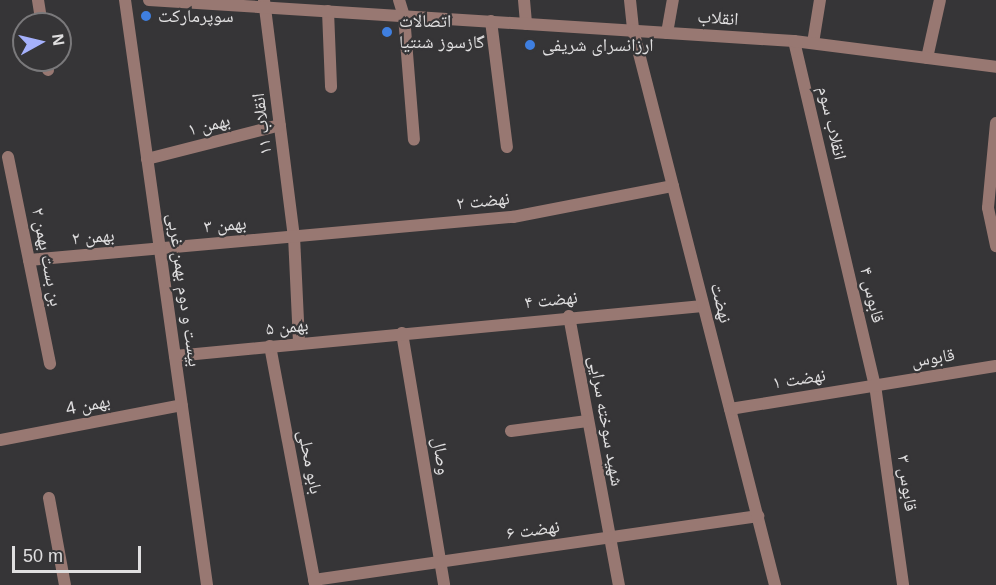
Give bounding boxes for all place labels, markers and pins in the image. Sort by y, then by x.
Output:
place label: سوپرمارکت [158,5,234,27]
marker: سوپرمارکت [139,9,153,23]
place label: اتصالات گازسوز شنتیا [399,11,485,54]
marker: اتصالات گازسوز شنتیا [380,25,394,39]
place label: ارزانسرای شریفی [542,34,654,56]
marker: ارزانسرای شریفی [523,38,537,52]

